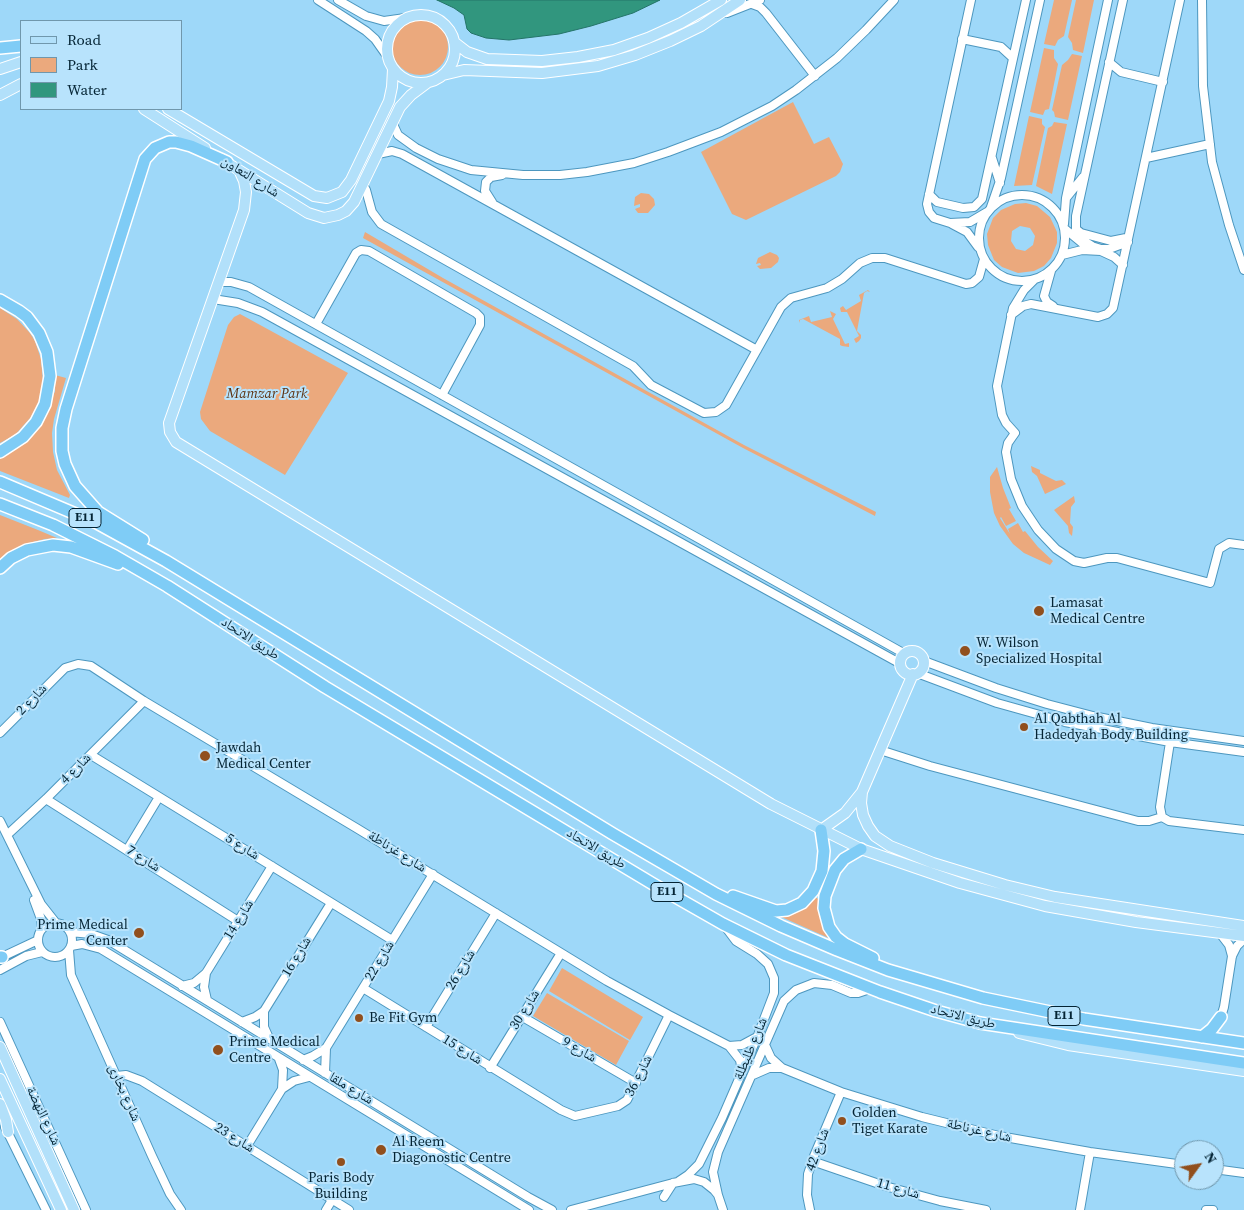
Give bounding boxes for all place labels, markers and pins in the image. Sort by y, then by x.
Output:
place label: Lamasat Medical Centre [1050,595,1145,628]
marker: Lamasat Medical Centre [1032,604,1046,618]
place label: W. Wilson Specialized Hospital [976,635,1102,668]
marker: W. Wilson Specialized Hospital [958,644,972,658]
place label: Al Qabthah Al Hadedyah Body Building [1034,711,1188,744]
marker: Al Qabthah Al Hadedyah Body Building [1018,721,1030,733]
place label: Jawdah Medical Center [216,740,311,772]
marker: Jawdah Medical Center [198,749,212,763]
place label: Prime Medical Center [37,917,128,950]
marker: Prime Medical Center [132,926,146,940]
place label: Be Fit Gym [369,1010,437,1026]
marker: Be Fit Gym [353,1012,365,1024]
place label: Prime Medical Centre [229,1034,320,1066]
marker: Prime Medical Centre [211,1043,225,1057]
place label: Golden Tiget Karate [852,1105,928,1138]
marker: Golden Tiget Karate [836,1115,848,1127]
place label: Al Reem Diagonostic Centre [392,1134,511,1166]
marker: Al Reem Diagonostic Centre [374,1143,388,1157]
marker: Paris Body Building [335,1156,347,1168]
place label: Paris Body Building [308,1170,374,1202]

